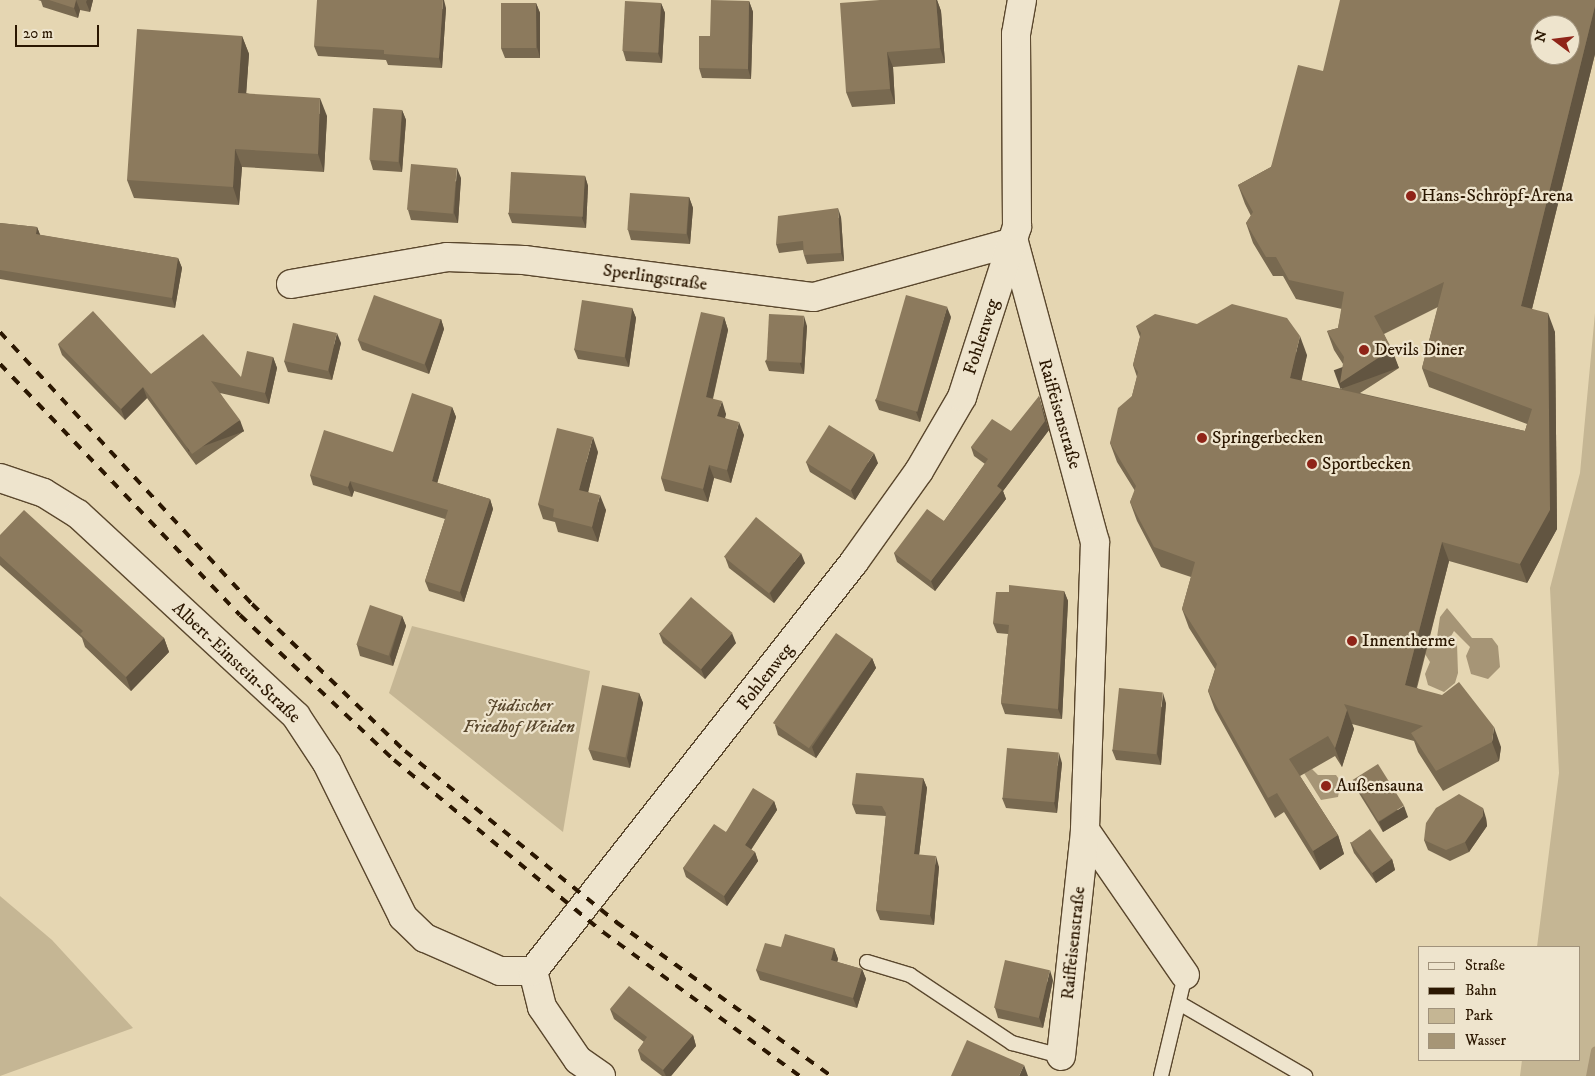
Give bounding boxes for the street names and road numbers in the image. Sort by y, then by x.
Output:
street label: Sperlingstraße [601,260,709,296]
street label: Fohlenweg [960,296,1004,378]
street label: Raiffeisenstraße [1033,356,1085,472]
street label: Albert-Einstein-Straße [167,598,305,728]
street label: Fohlenweg [733,639,799,715]
street label: Raiffeisenstraße [1057,885,1091,1001]

